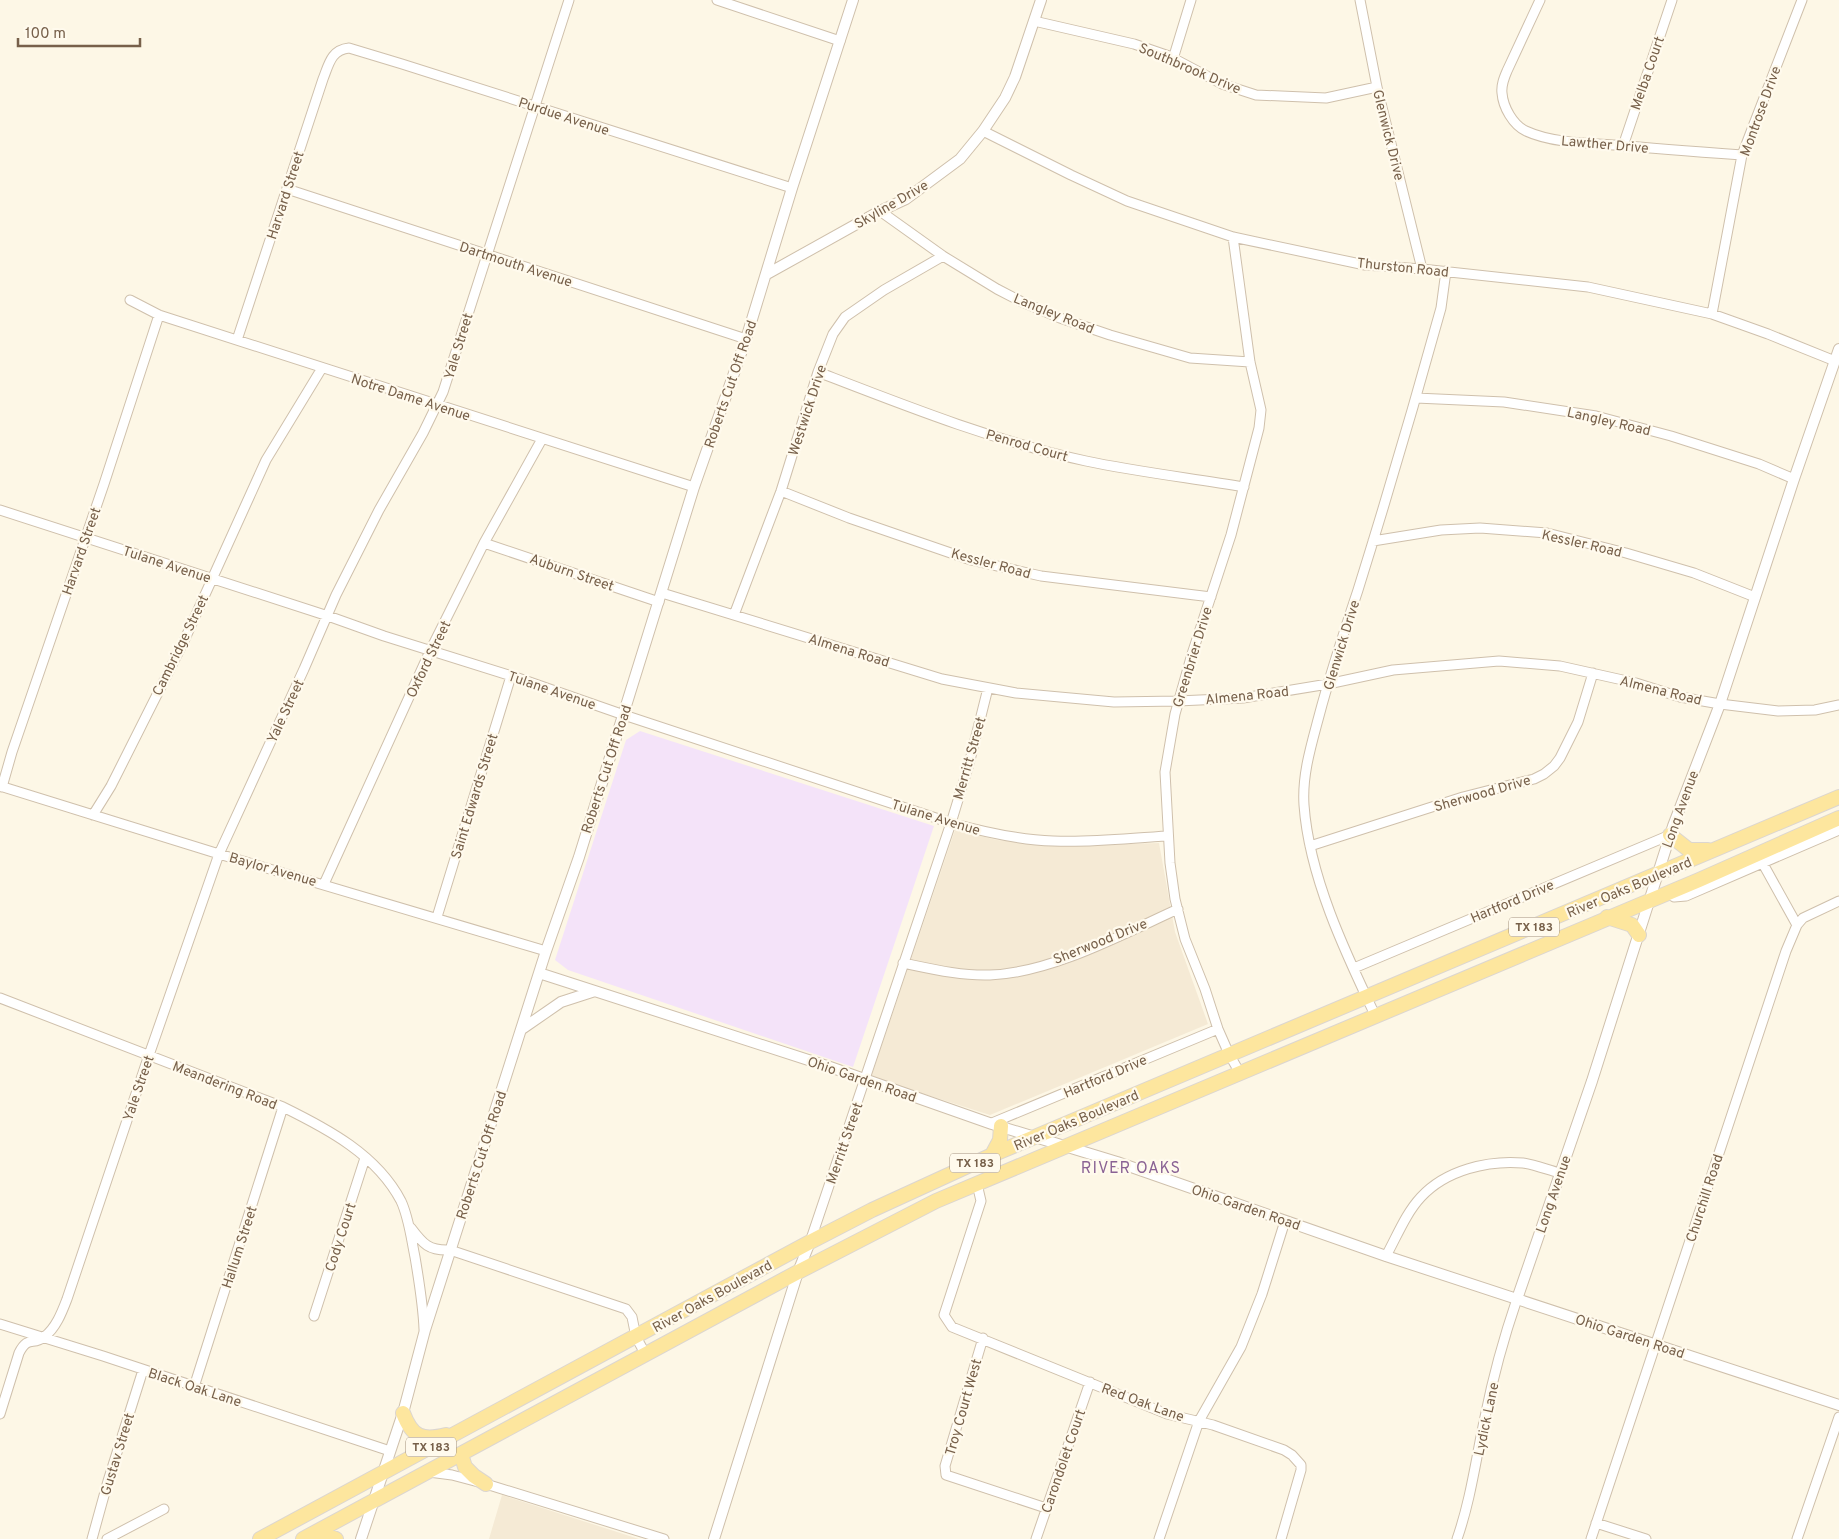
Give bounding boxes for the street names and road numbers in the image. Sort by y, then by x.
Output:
street label: Melba Court [1628,34,1669,113]
street label: Southbrook Drive [1136,40,1243,99]
street label: Montrose Drive [1737,64,1786,159]
street label: Glenwick Drive [1368,88,1407,183]
street label: Purdue Avenue [516,95,611,140]
street label: Lawther Drive [1560,133,1649,158]
street label: Harvard Street [264,149,309,242]
street label: Skyline Drive [852,177,932,233]
street label: Dartmouth Avenue [457,239,574,292]
street label: Thurston Road [1356,255,1450,282]
street label: Langley Road [1011,291,1096,338]
street label: Yale Street [441,311,478,382]
street label: Roberts Cut Off Road [702,318,761,451]
street label: Westwick Drive [786,363,831,458]
street label: Notre Dame Avenue [349,371,472,426]
street label: Langley Road [1565,405,1652,440]
street label: Penrod Court [984,427,1070,466]
street label: Harvard Street [59,505,105,598]
street label: Kessler Road [1540,527,1623,562]
street label: Tulane Avenue [120,543,213,588]
street label: Kessler Road [949,546,1032,583]
street label: Auburn Street [527,551,616,596]
street label: Cambridge Street [150,592,213,699]
street label: Glenwick Drive [1321,598,1364,692]
street label: Greenbrier Drive [1170,605,1217,710]
street label: Oxford Street [403,618,455,701]
street label: Almena Road [806,631,891,672]
street label: Tulane Avenue [505,668,598,714]
street label: Almena Road [1618,673,1703,710]
street label: Yale Street [264,677,309,746]
street label: Almena Road [1205,684,1290,709]
street label: Roberts Cut Off Road [579,703,636,836]
street label: Merritt Street [950,715,990,802]
street label: Saint Edwards Street [448,732,503,861]
street label: Long Avenue [1660,769,1703,851]
street label: Sherwood Drive [1432,773,1533,816]
street label: Tulane Avenue [889,797,982,840]
street label: Baylor Avenue [227,850,318,891]
street label: River Oaks Boulevard [1565,854,1695,922]
street label: Hartford Drive [1468,877,1557,928]
street label: Sherwood Drive [1051,916,1150,969]
road number: TX 183 [1509,918,1559,936]
street label: Hartford Drive [1061,1052,1150,1103]
street label: Yale Street [120,1053,159,1124]
street label: Ohio Garden Road [805,1054,918,1107]
street label: Meandering Road [170,1059,279,1114]
street label: River Oaks Boulevard [1012,1087,1142,1155]
street label: Roberts Cut Off Road [454,1089,511,1222]
street label: Merritt Street [823,1100,867,1187]
street label: Churchill Road [1683,1152,1728,1245]
street label: Long Avenue [1533,1153,1576,1236]
road number: TX 183 [950,1154,1000,1172]
street label: Ohio Garden Road [1189,1182,1302,1235]
street label: Cody Court [322,1201,361,1274]
street label: Hallum Street [219,1204,262,1291]
street label: River Oaks Boulevard [650,1257,775,1337]
street label: Ohio Garden Road [1573,1312,1686,1363]
street label: Troy Court West [942,1357,986,1458]
street label: Black Oak Lane [146,1365,243,1412]
street label: Red Oak Lane [1099,1381,1186,1426]
street label: Lydick Lane [1471,1381,1504,1458]
street label: Carondolet Court [1039,1407,1090,1516]
street label: Gustav Street [98,1411,139,1498]
road number: TX 183 [406,1438,456,1456]

